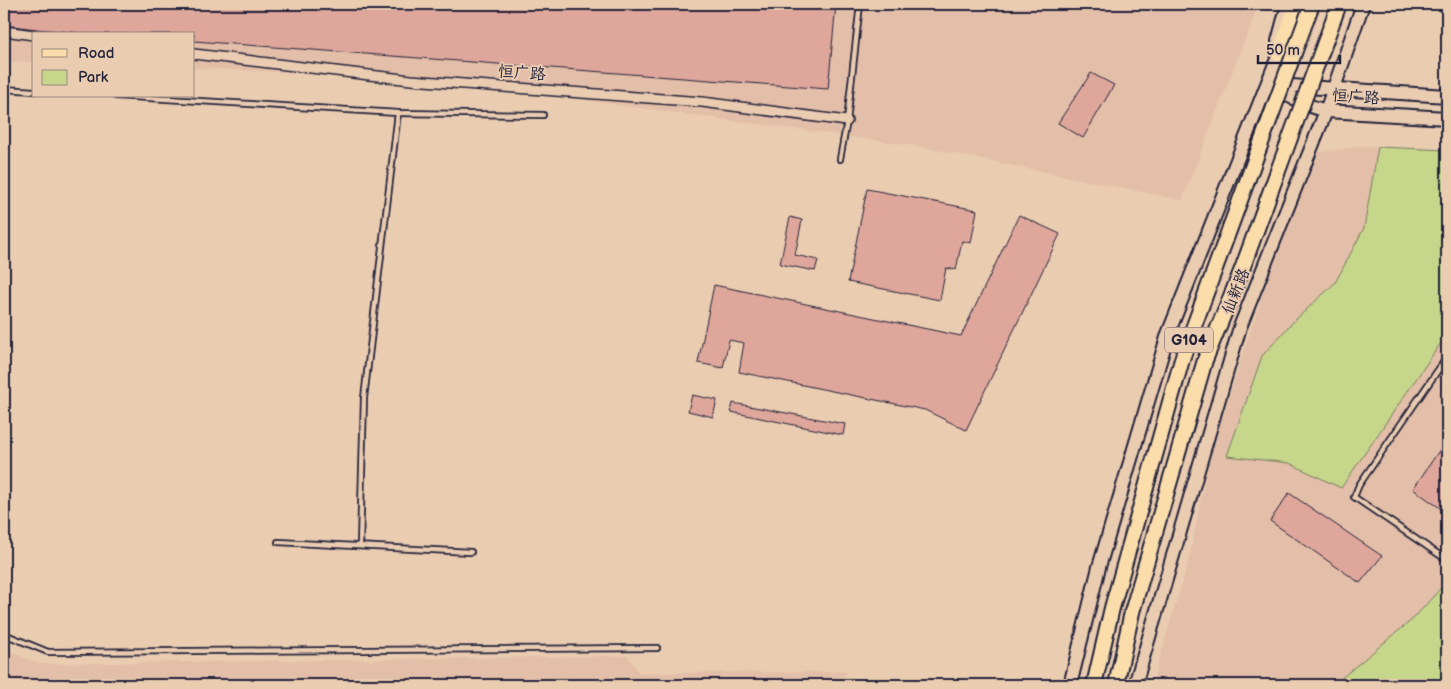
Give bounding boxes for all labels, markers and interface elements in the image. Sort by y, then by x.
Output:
legend [32,32,195,98]
scale bar [1258,32,1341,64]
text: 50 m [1266,41,1300,60]
text: Road [78,44,114,63]
street label: 恒广路 [497,62,547,85]
text: Park [78,68,109,87]
street label: 恒广路 [1331,86,1381,109]
street label: 仙新路 [1219,266,1254,317]
road number: G104 [1165,328,1213,352]

